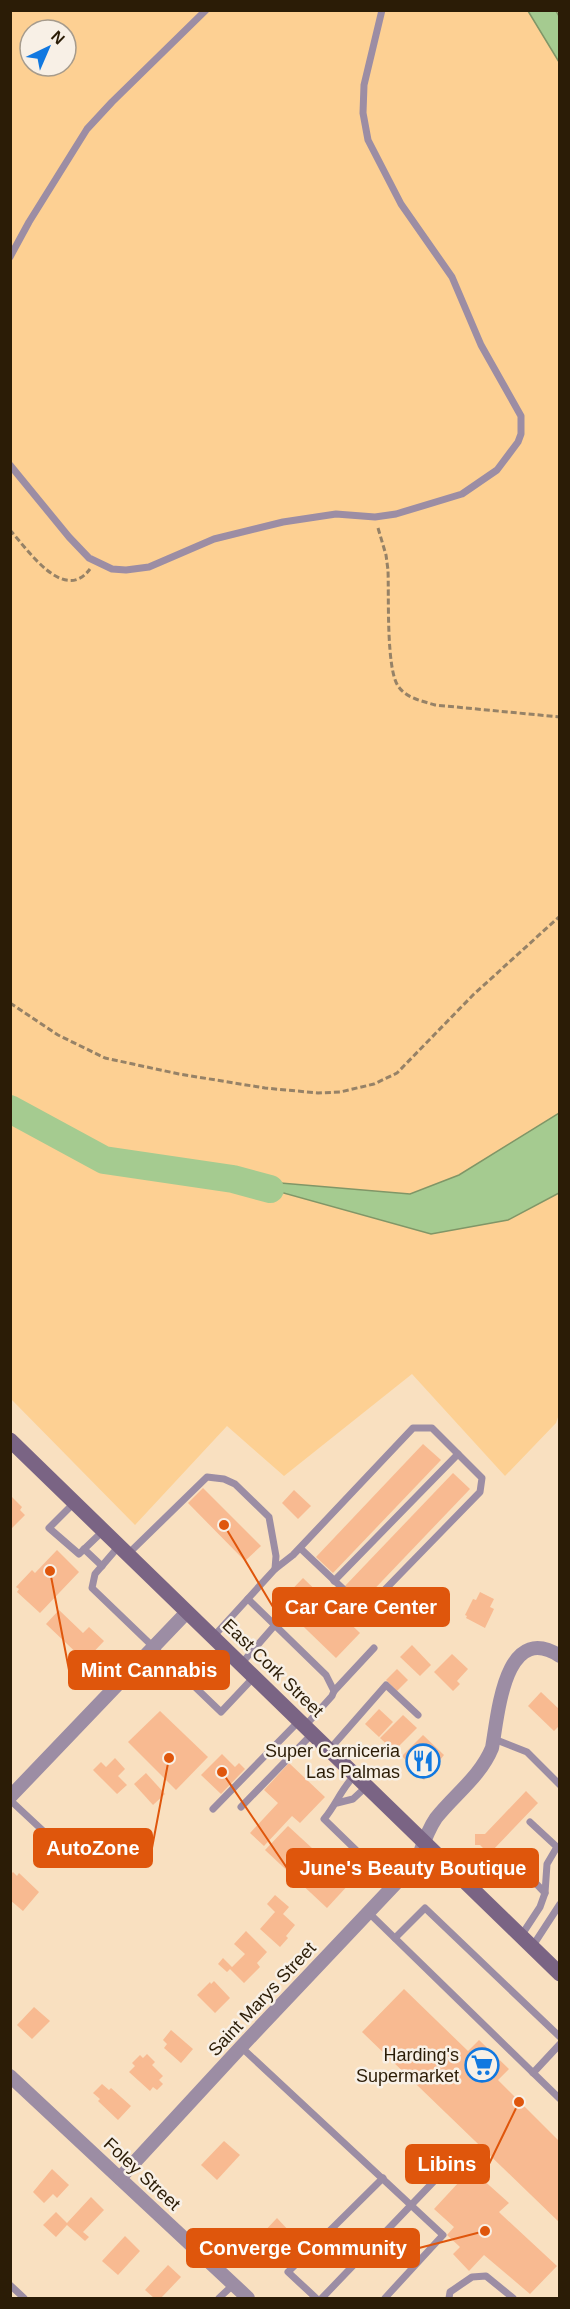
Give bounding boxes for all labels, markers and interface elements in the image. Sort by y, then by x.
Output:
north arrow [18,18,78,78]
text: N [48,27,68,48]
callout: Car Care Center [273,1588,449,1626]
text: Car Care Center [285,1596,437,1618]
street label: East Cork Street [219,1615,327,1721]
callout: Mint Cannabis [69,1651,229,1689]
text: Mint Cannabis [81,1659,217,1681]
place label: Super Carniceria Las Palmas [265,1741,401,1782]
restaurant icon: Super Carniceria Las Palmas [405,1743,441,1779]
callout: AutoZone [34,1829,152,1867]
text: AutoZone [46,1837,140,1859]
callout: June's Beauty Boutique [287,1849,538,1887]
text: June's Beauty Boutique [299,1857,527,1879]
street label: Saint Marys Street [204,1938,320,2060]
place label: Harding's Supermarket [356,2045,459,2086]
supermarket icon: Harding's Supermarket [464,2047,500,2083]
street label: Foley Street [100,2134,184,2214]
callout: Libins [406,2145,489,2183]
text: Libins [418,2153,476,2175]
callout: Converge Community [187,2229,419,2267]
text: Converge Community [199,2237,408,2259]

